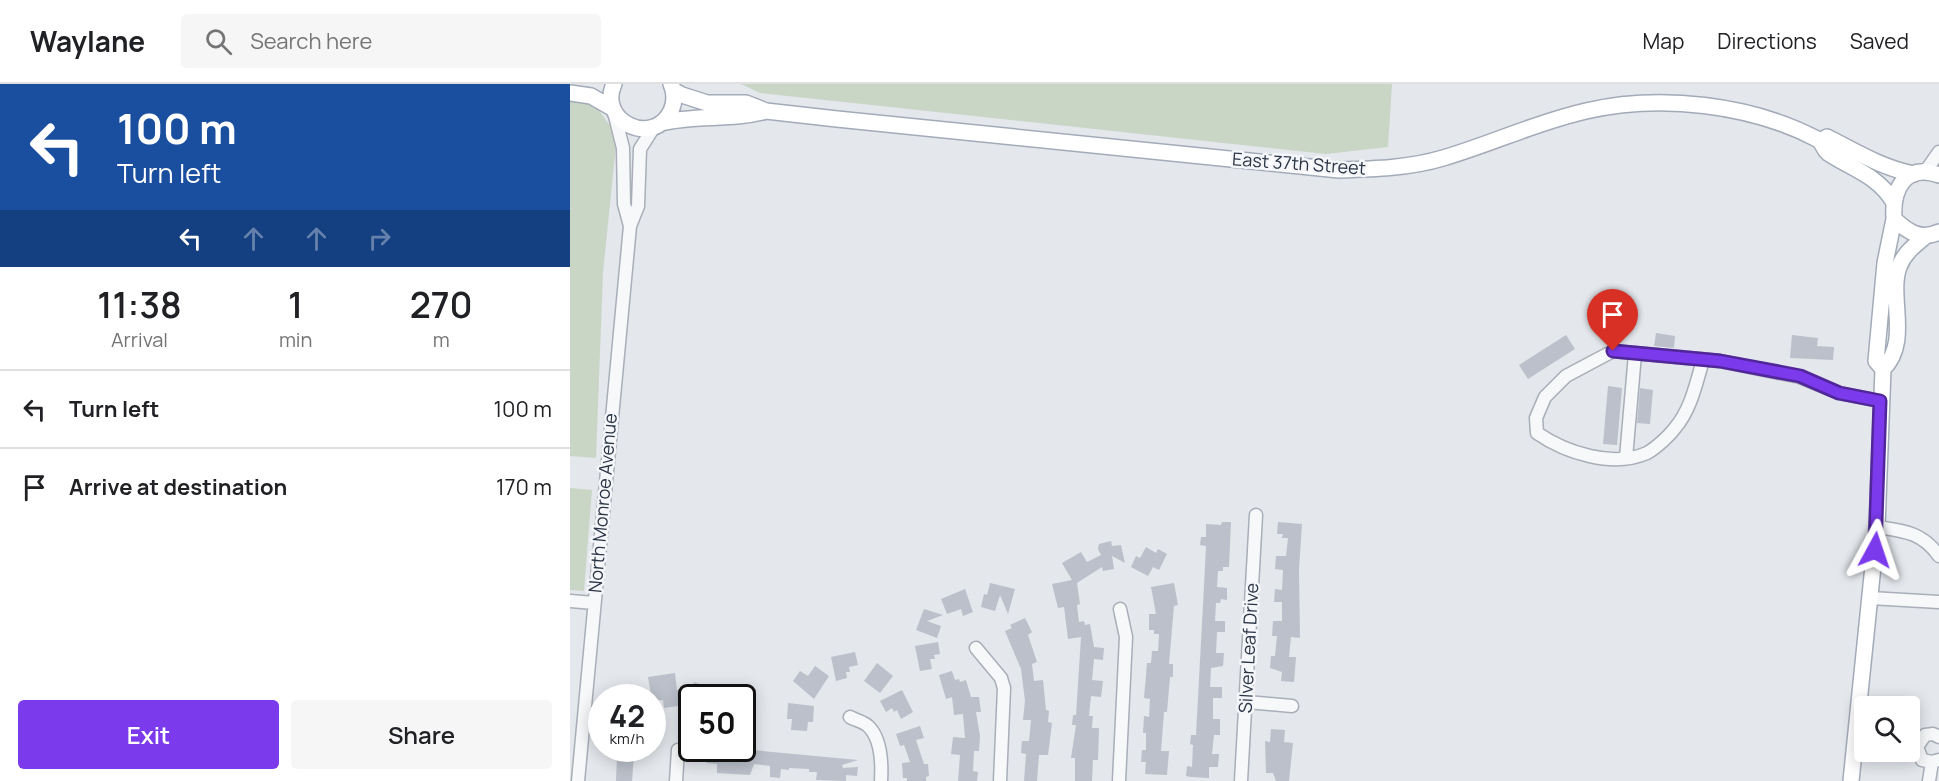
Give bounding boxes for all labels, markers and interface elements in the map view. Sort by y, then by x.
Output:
search box [181,14,601,68]
text: Waylane [30,22,145,60]
icon: search [202,25,235,58]
text: Search here [250,26,372,56]
text: Map [1643,27,1684,55]
text: Directions [1717,27,1817,55]
text: Saved [1850,27,1909,55]
text: 100 m [117,99,237,157]
icon: left [18,108,96,186]
street label: East 37th Street [1231,146,1367,180]
text: Turn left [117,154,221,191]
icon: left [174,222,207,255]
icon: ahead [237,222,270,255]
icon: ahead [300,222,333,255]
icon: right [363,222,396,255]
text: 11:38 [97,280,182,329]
text: 1 [288,280,303,329]
text: 270 [410,280,473,329]
pin [1587,289,1638,351]
icon: arrive [1596,298,1629,331]
text: Arrival [111,326,168,353]
text: min [279,326,312,353]
text: m [433,326,450,353]
icon: left [18,393,51,426]
text: Turn left [69,394,159,424]
text: 100 m [494,394,552,424]
street label: North Monroe Avenue [582,412,622,594]
icon: arrive [18,471,51,504]
text: Arrive at destination [69,472,287,502]
text: 170 m [496,472,552,502]
position arrow [1843,518,1907,582]
street label: Silver Leaf Drive [1233,582,1263,714]
speed limit sign: 50 [678,684,756,762]
text: 42 [609,695,645,736]
map controls [1854,696,1920,762]
button: search [1854,696,1920,762]
button: Exit [18,700,279,769]
button: Share [291,700,552,769]
text: km/h [610,728,644,749]

